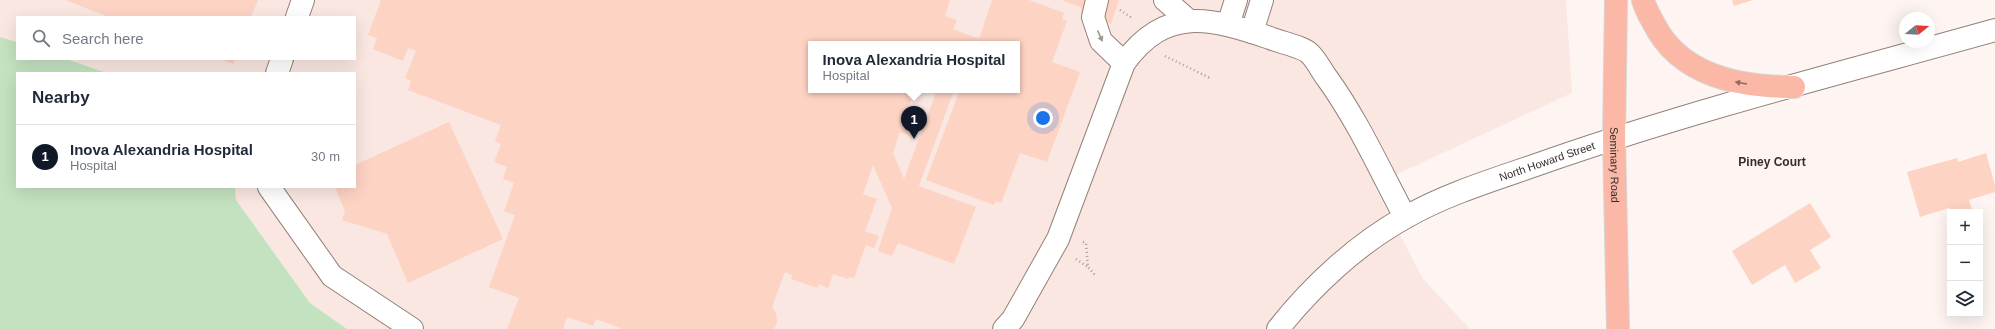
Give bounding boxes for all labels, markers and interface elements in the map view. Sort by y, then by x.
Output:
north arrow [1899,12,1935,48]
search box [16,16,356,60]
icon: search [30,27,52,49]
text: Search here [62,30,144,47]
one-way arrow [1097,30,1103,41]
popup [808,41,1020,93]
text: Inova Alexandria Hospital [823,51,1005,68]
text: Hospital [823,68,870,83]
one-way arrow [1735,80,1747,86]
text: Nearby [32,88,90,107]
pin: 1 [901,106,927,139]
your location [1033,108,1053,128]
street label: Seminary Road [1608,127,1621,203]
street label: North Howard Street [1497,139,1596,183]
text: Inova Alexandria Hospital [70,141,253,158]
text: 1 [41,149,49,164]
text: 30 m [311,149,340,164]
district label: Piney Court [1738,155,1806,169]
text: Hospital [70,158,117,173]
map controls [1947,209,1983,317]
button: + [1947,209,1983,245]
button: − [1947,245,1983,281]
button: layers [1947,281,1983,317]

